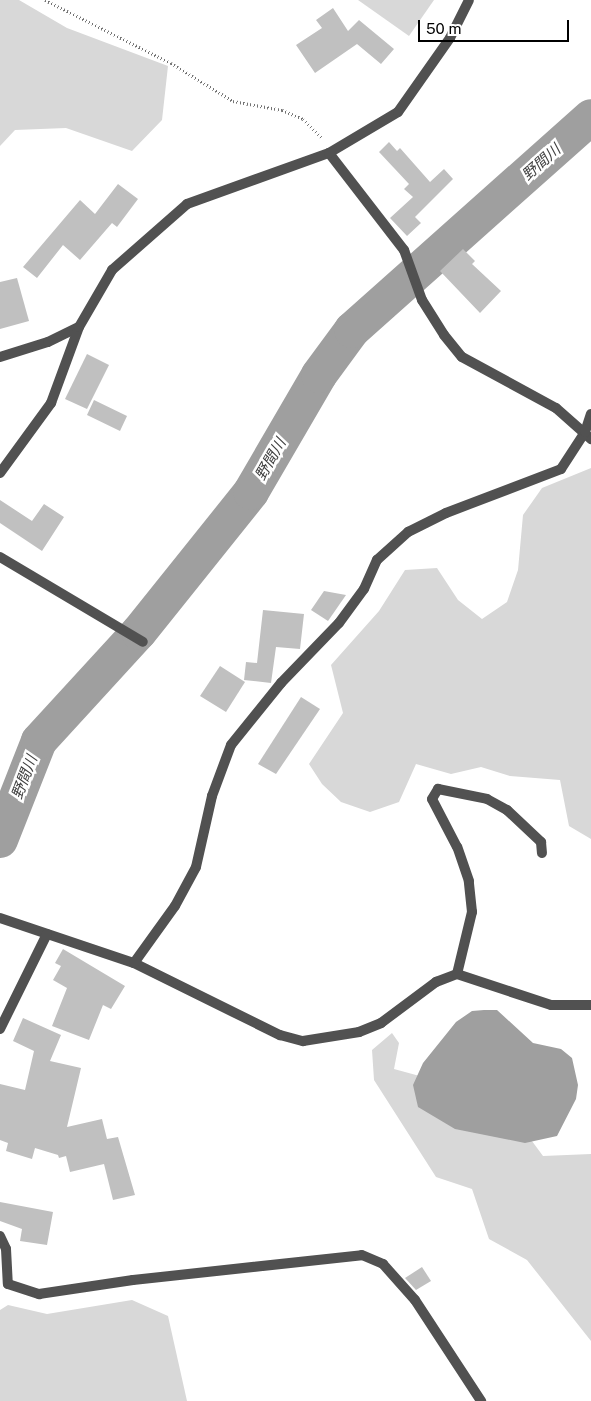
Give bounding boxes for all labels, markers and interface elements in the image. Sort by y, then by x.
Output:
scale bar [421,10,572,42]
text: 50 m [426,20,461,37]
water label: 野間川 [518,140,564,184]
water label: 野間川 [251,435,289,483]
water label: 野間川 [8,753,40,801]

